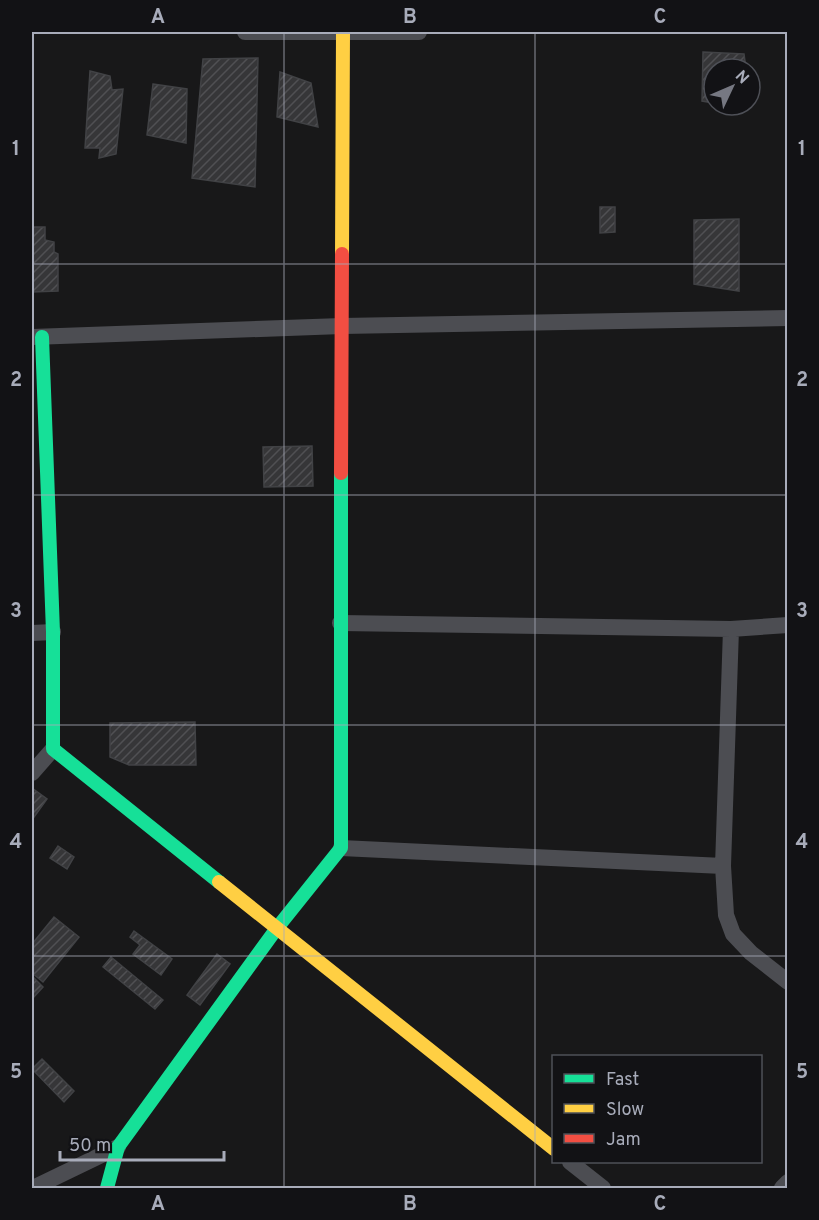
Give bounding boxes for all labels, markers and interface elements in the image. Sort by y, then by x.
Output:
text: A [151,5,165,31]
text: B [403,5,417,31]
text: C [654,5,666,31]
north arrow [702,57,762,117]
text: N [730,67,753,89]
text: 1 [12,137,20,163]
text: 1 [798,137,806,163]
text: 2 [10,368,22,394]
text: 2 [796,368,808,394]
text: 3 [10,599,22,625]
text: 3 [796,599,808,625]
text: 4 [10,830,22,856]
text: 4 [796,830,808,856]
legend [552,1055,762,1163]
text: 5 [10,1060,22,1086]
text: 5 [796,1060,808,1086]
text: Fast [606,1069,639,1092]
text: Slow [606,1099,644,1122]
scale bar [60,1124,224,1162]
text: Jam [606,1129,641,1152]
text: 50 m [69,1135,111,1158]
text: A [151,1192,165,1218]
text: B [403,1192,417,1218]
text: C [654,1192,666,1218]

